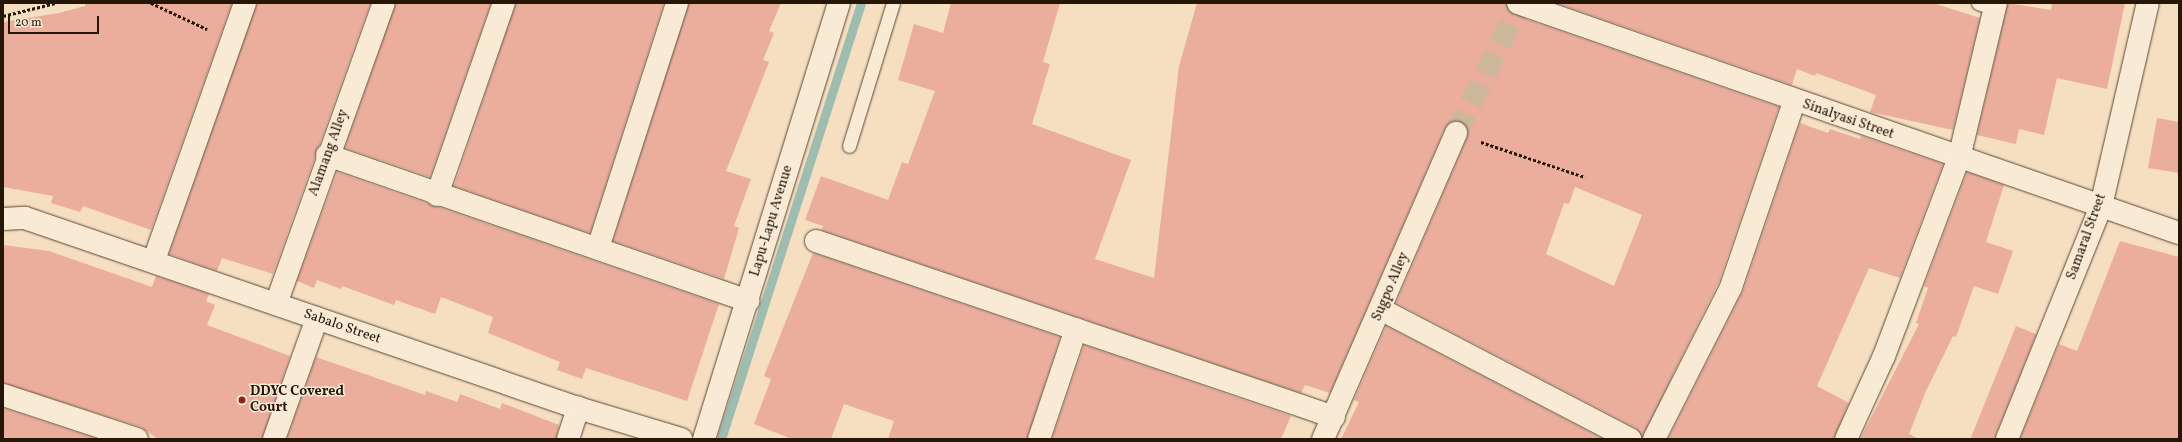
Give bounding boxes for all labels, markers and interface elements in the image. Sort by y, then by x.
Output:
scale bar [10,8,101,34]
text: 20 m [15,15,42,31]
street label: Sinalyasi Street [1800,96,1896,144]
street label: Alamang Alley [306,107,352,199]
street label: Lapu-Lapu Avenue [747,163,797,279]
street label: Samaral Street [2064,192,2110,282]
street label: Sugpo Alley [1369,250,1413,324]
street label: Sabalo Street [301,306,383,348]
place label: DDYC Covered Court [250,384,344,416]
marker: DDYC Covered Court [237,395,247,405]

